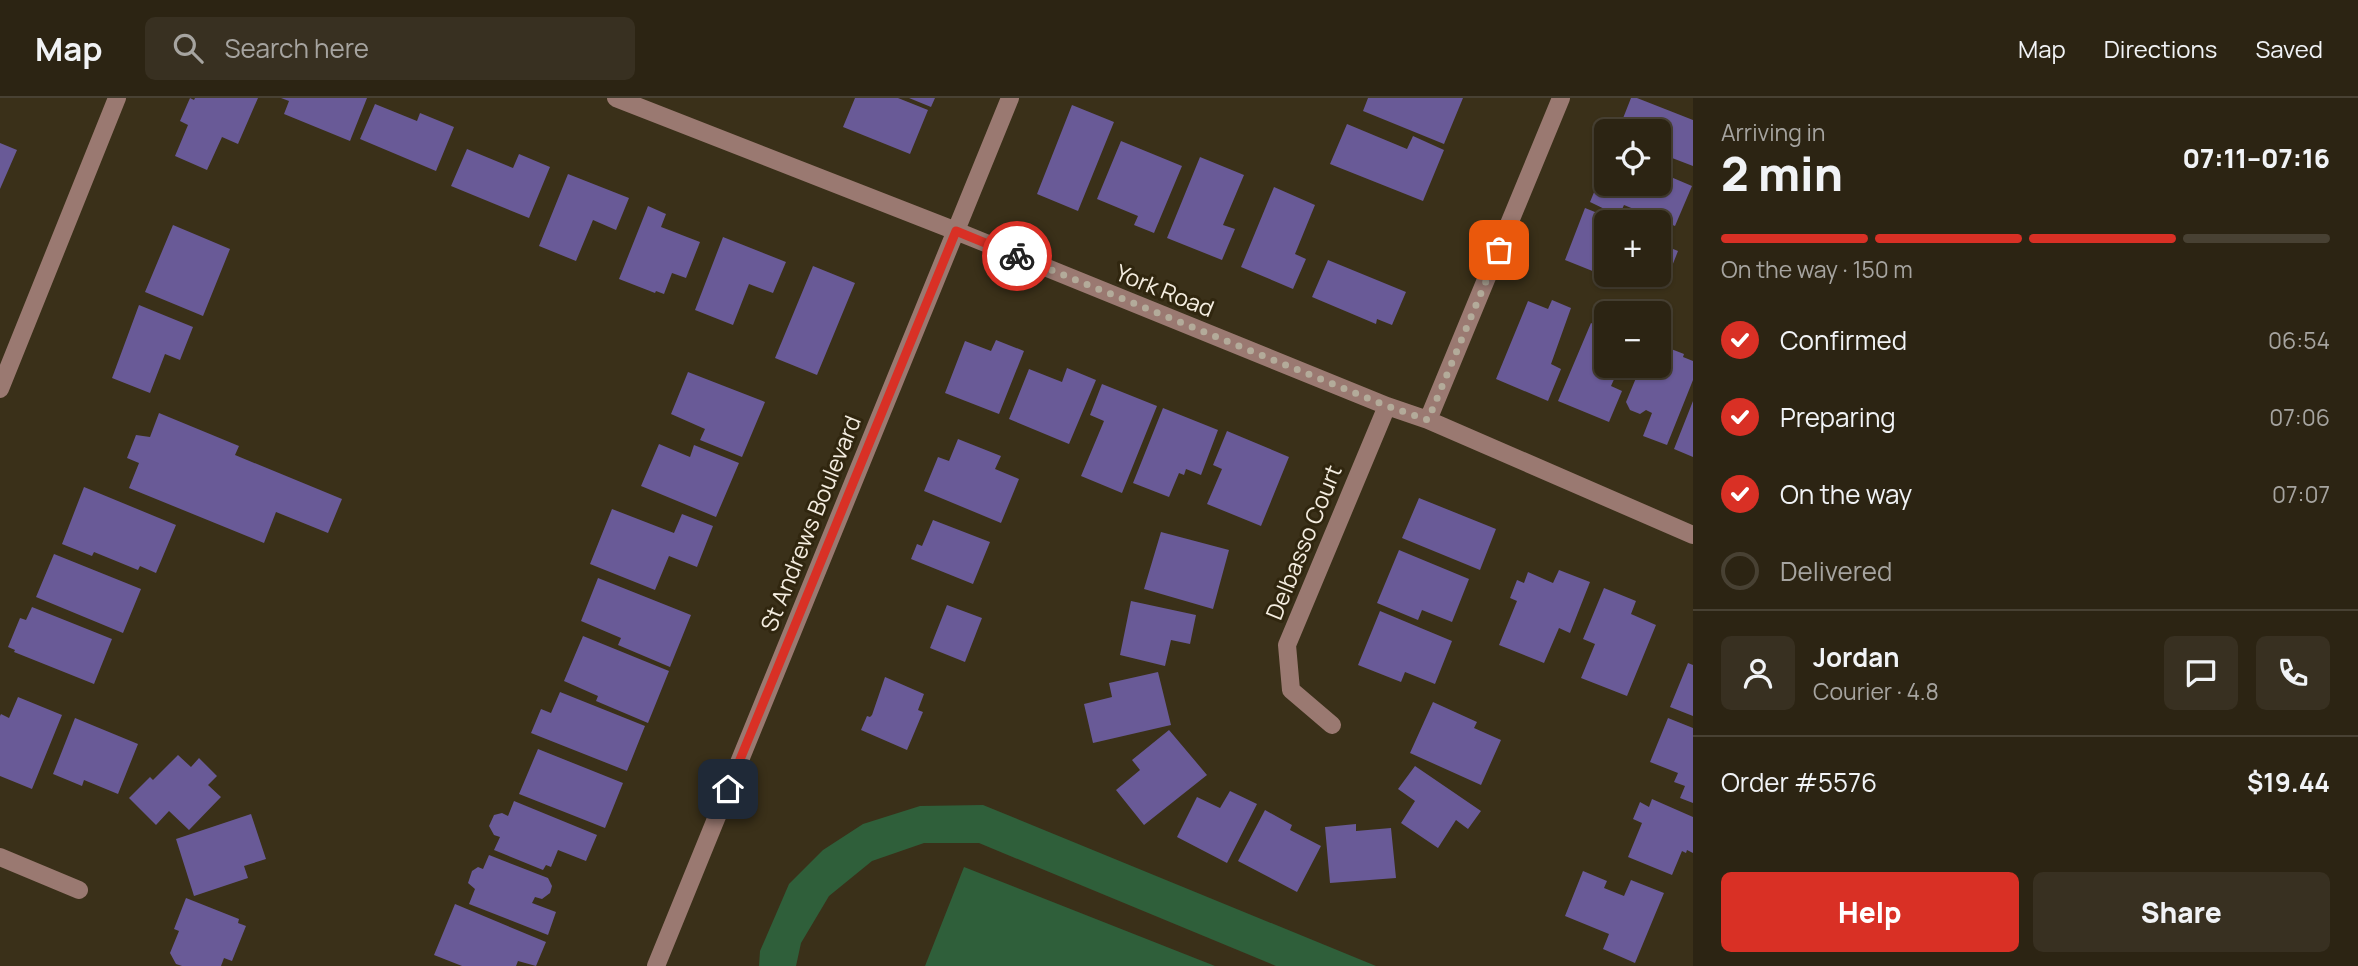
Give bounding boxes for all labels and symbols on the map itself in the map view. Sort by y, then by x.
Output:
pin [1469,220,1529,280]
courier [982,221,1052,291]
street label: York Road [1111,256,1219,324]
street label: St Andrews Boulevard [752,410,868,636]
street label: Delbasso Court [1257,460,1349,624]
pin [698,759,758,819]

